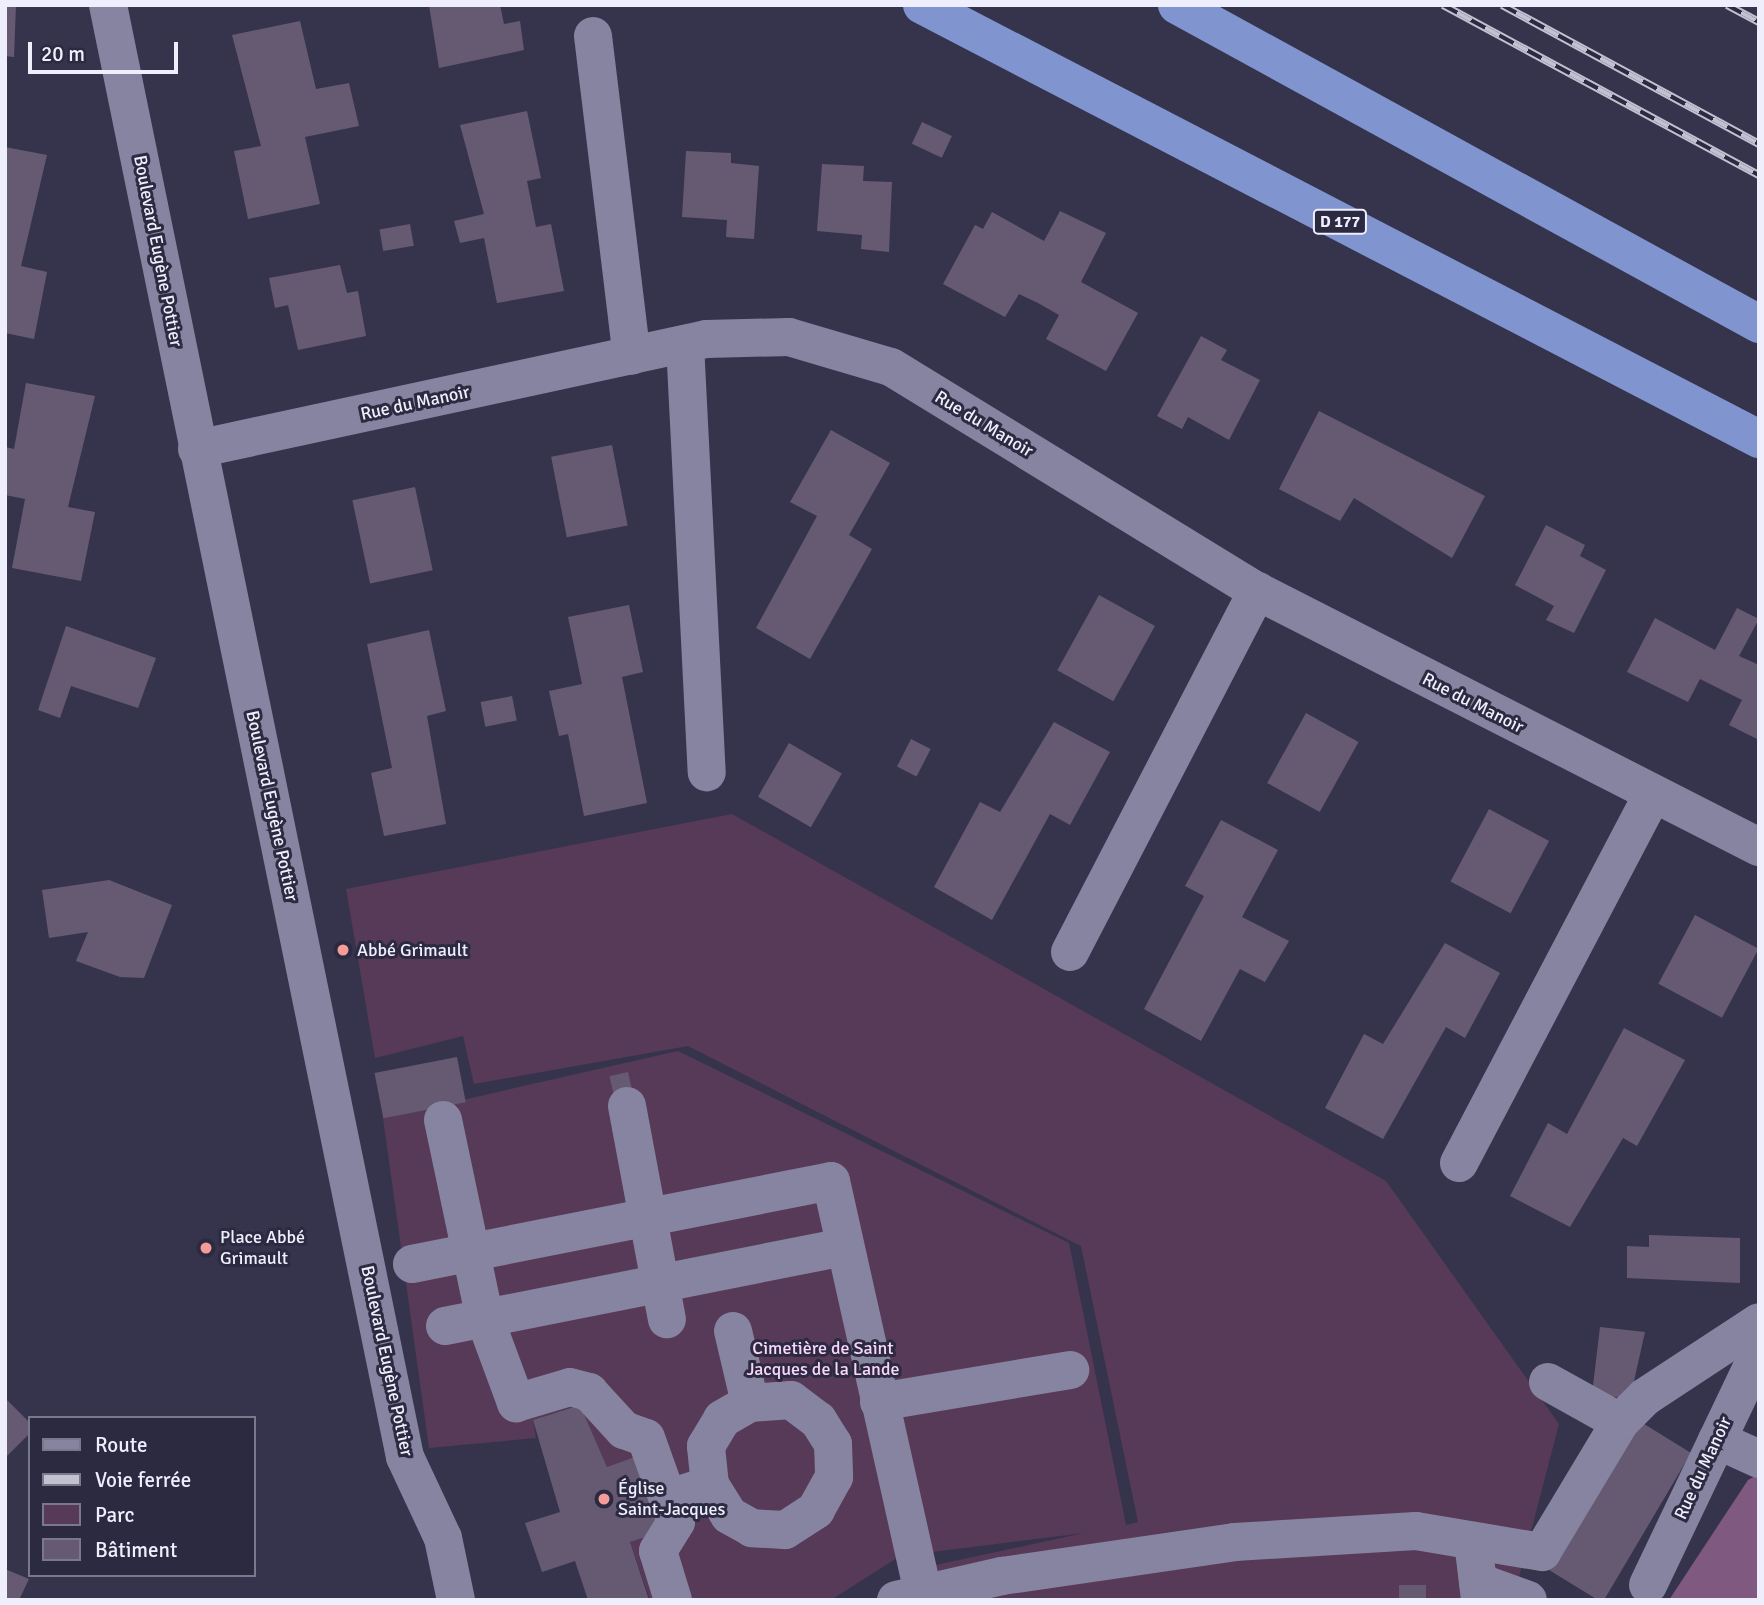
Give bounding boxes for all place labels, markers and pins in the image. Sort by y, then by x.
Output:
place label: Abbé Grimault [357,939,468,961]
marker: Abbé Grimault [335,942,351,958]
place label: Place Abbé Grimault [220,1227,305,1270]
marker: Place Abbé Grimault [198,1240,214,1256]
place label: Église Saint-Jacques [618,1478,725,1520]
marker: Église Saint-Jacques [596,1491,612,1507]

